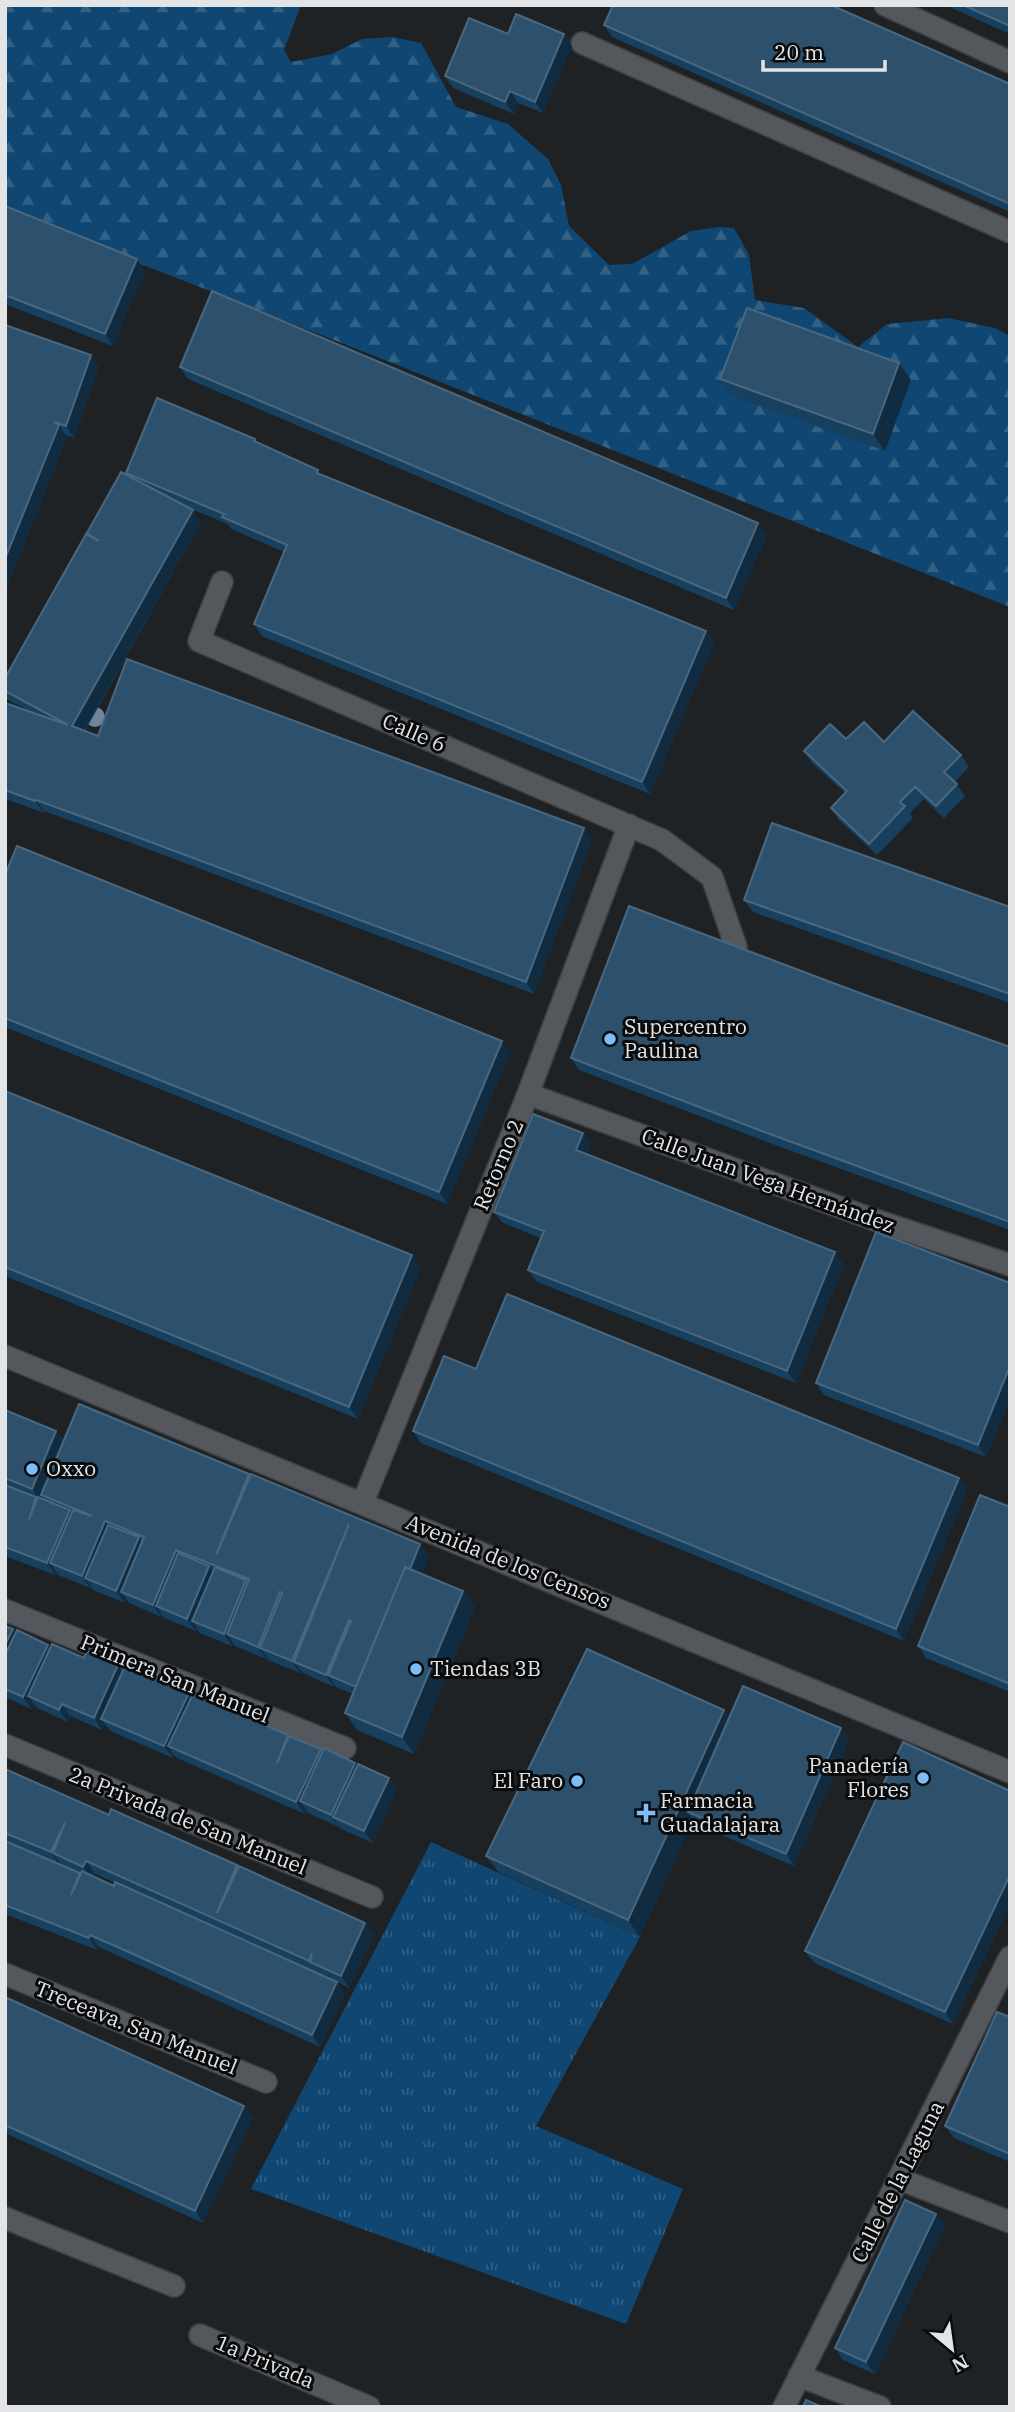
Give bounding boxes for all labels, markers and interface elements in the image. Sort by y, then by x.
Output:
scale bar [763,28,886,72]
text: 20 m [774,38,824,66]
street label: Calle 6 [378,706,450,758]
place label: Supercentro Paulina [624,1012,747,1064]
marker: Supercentro Paulina [602,1031,618,1047]
street label: Retorno 2 [466,1115,530,1214]
street label: Calle Juan Vega Hernández [638,1121,899,1239]
place label: Oxxo [46,1454,96,1482]
marker: Oxxo [24,1461,40,1477]
street label: Avenida de los Censos [402,1507,615,1615]
street label: Primera San Manuel [77,1627,274,1729]
place label: Tiendas 3B [430,1654,541,1682]
marker: Tiendas 3B [408,1661,424,1677]
place label: Panadería Flores [808,1751,909,1803]
street label: 2a Privada de San Manuel [65,1760,311,1881]
place label: El Faro [493,1766,563,1794]
marker: Panadería Flores [915,1770,931,1786]
marker: El Faro [569,1773,585,1789]
place label: Farmacia Guadalajara [660,1786,780,1838]
marker: Farmacia Guadalajara [638,1805,654,1821]
street label: Treceava. San Manuel [31,1974,242,2081]
street label: Calle de la Laguna [844,2096,950,2267]
north arrow [917,2314,987,2384]
street label: 1a Privada [212,2328,319,2394]
text: N [948,2350,973,2378]

